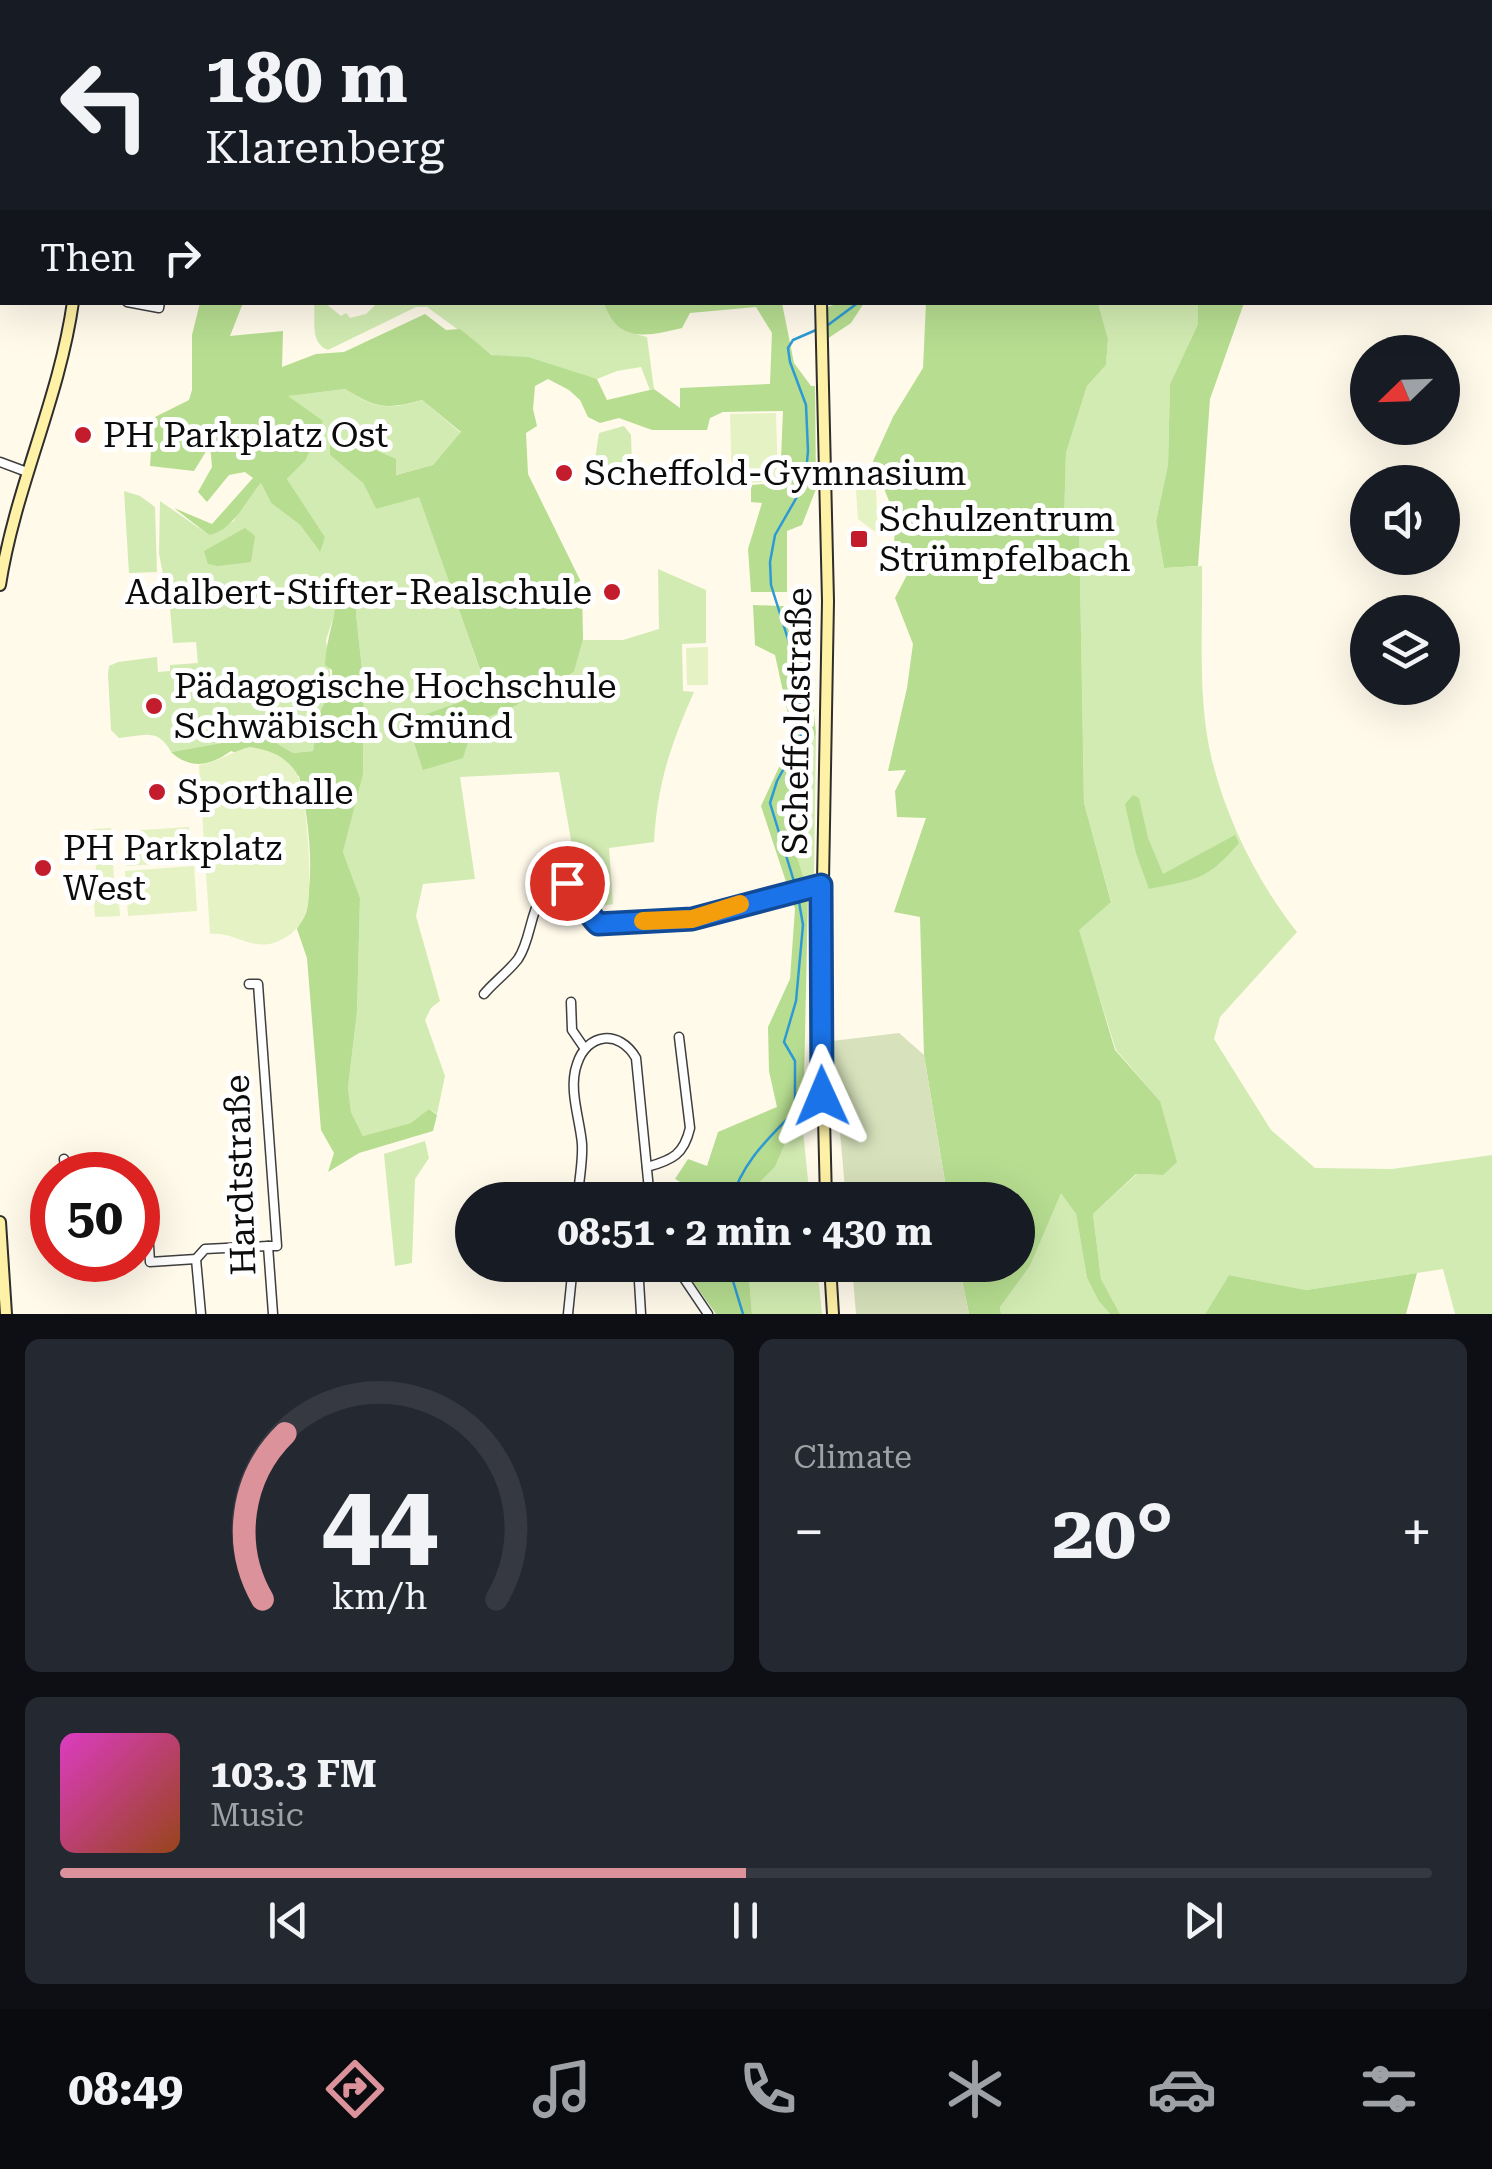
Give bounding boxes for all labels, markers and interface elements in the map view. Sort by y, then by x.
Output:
text: 180 m [205,37,408,119]
icon: left [40,40,170,170]
text: Klarenberg [205,121,444,174]
icon: right [155,230,210,285]
text: Then [40,236,135,280]
north arrow [1350,335,1460,445]
map controls [1350,335,1460,705]
place label: PH Parkplatz Ost [103,415,388,456]
marker: PH Parkplatz Ost [72,424,94,446]
place label: Scheffold-Gymnasium [584,453,967,494]
marker: Scheffold-Gymnasium [553,462,575,484]
button: sound [1350,465,1460,575]
place label: Schulzentrum Strümpfelbach [879,499,1131,580]
marker: Schulzentrum Strümpfelbach [848,528,870,550]
place label: Adalbert-Stifter-Realschule [125,572,592,613]
marker: Adalbert-Stifter-Realschule [601,581,623,603]
street label: Scheffoldstraße [775,587,820,855]
button: layers [1350,595,1460,705]
place label: Pädagogische Hochschule Schwäbisch Gmünd [174,666,616,747]
marker: Pädagogische Hochschule Schwäbisch Gmünd [143,695,165,717]
place label: Sporthalle [177,772,354,813]
marker: Sporthalle [146,781,168,803]
place label: PH Parkplatz West [63,828,282,909]
pin [525,841,610,926]
icon: arrive [540,856,595,911]
marker: PH Parkplatz West [32,857,54,879]
position arrow [770,1044,874,1148]
street label: Hardtstraße [217,1074,264,1276]
speed limit sign: 50 [30,1152,160,1282]
text: 08:51 · 2 min · 430 m [558,1210,932,1254]
text: Climate [794,1438,912,1476]
text: 44 [321,1461,437,1582]
text: 20° [1052,1488,1173,1576]
text: − [794,1500,824,1564]
text: + [1401,1500,1432,1564]
text: km/h [331,1576,427,1618]
text: 103.3 FM [210,1752,377,1796]
text: Music [210,1796,304,1834]
icon: previous [261,1893,316,1948]
icon: pause [718,1893,773,1948]
icon: next [1176,1893,1231,1948]
icon: directions [320,2054,390,2124]
icon: music [527,2054,597,2124]
icon: phone [733,2054,803,2124]
icon: climate [940,2054,1010,2124]
icon: car [1147,2054,1217,2124]
icon: filters [1354,2054,1424,2124]
text: 08:49 [68,2063,183,2116]

